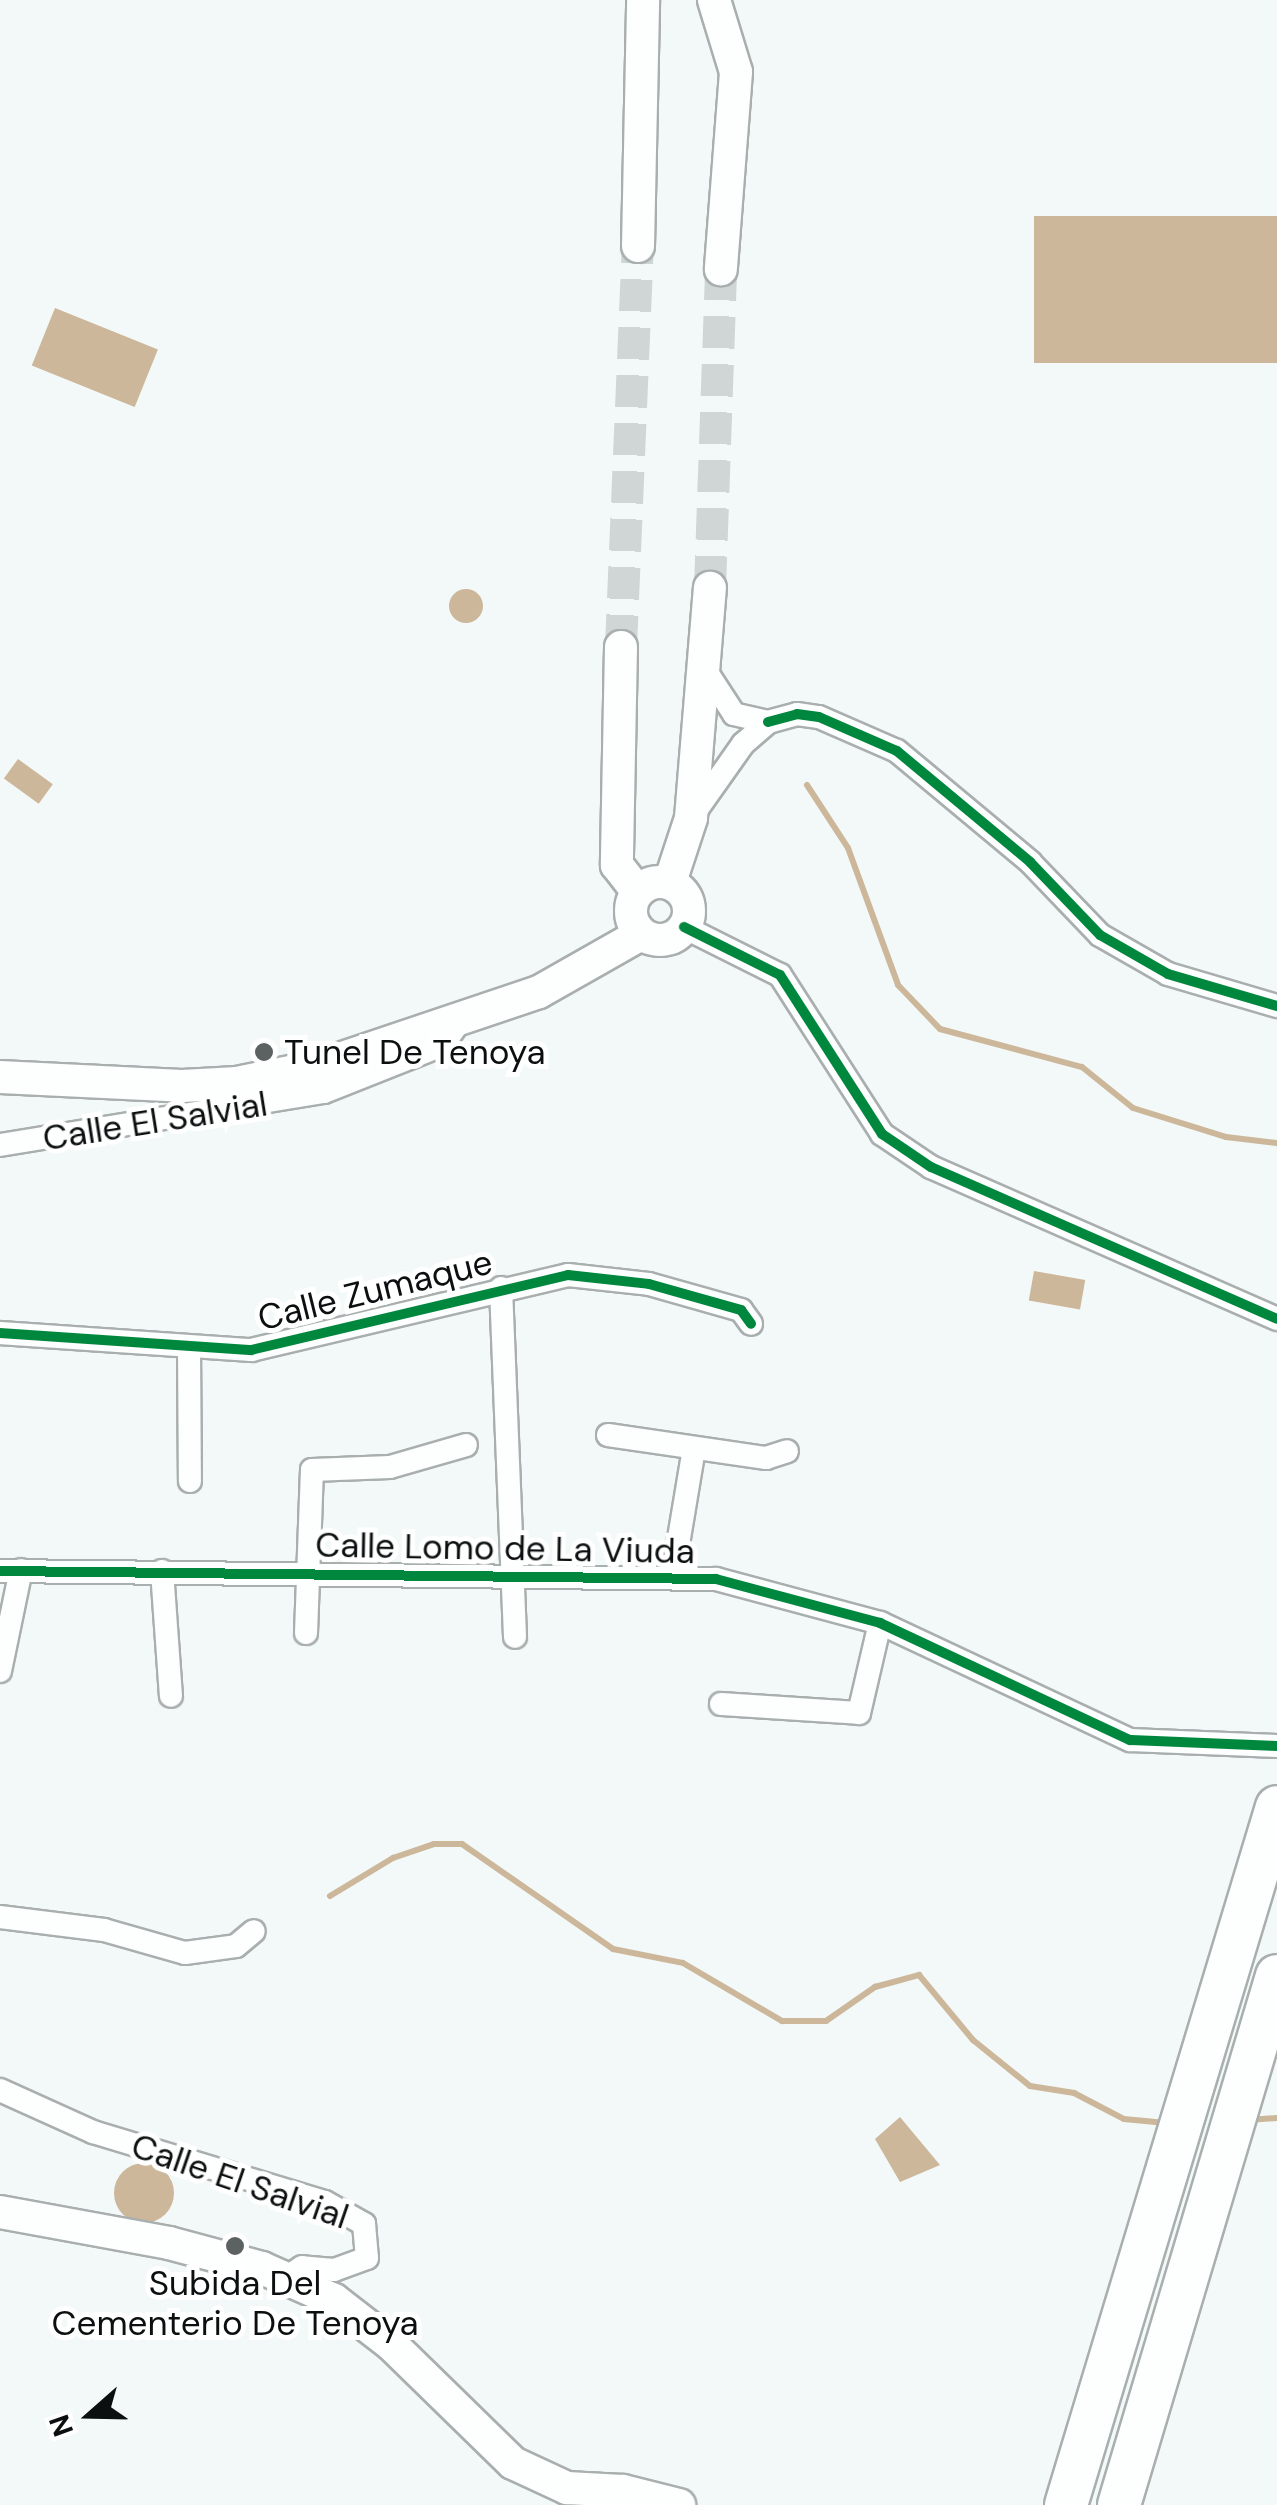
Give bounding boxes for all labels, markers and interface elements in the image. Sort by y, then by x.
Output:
place label: Tunel De Tenoya [284,1031,546,1073]
marker: Tunel De Tenoya [253,1041,275,1063]
street label: Calle El Salvial [40,1083,270,1159]
street label: Calle Zumaque [253,1241,497,1339]
street label: Calle Lomo de La Viuda [315,1524,695,1572]
street label: Calle El Salvial [126,2124,354,2238]
marker: Subida Del Cementerio De Tenoya [224,2235,246,2257]
place label: Subida Del Cementerio De Tenoya [51,2262,419,2344]
north arrow [40,2365,140,2465]
text: N [40,2410,82,2441]

